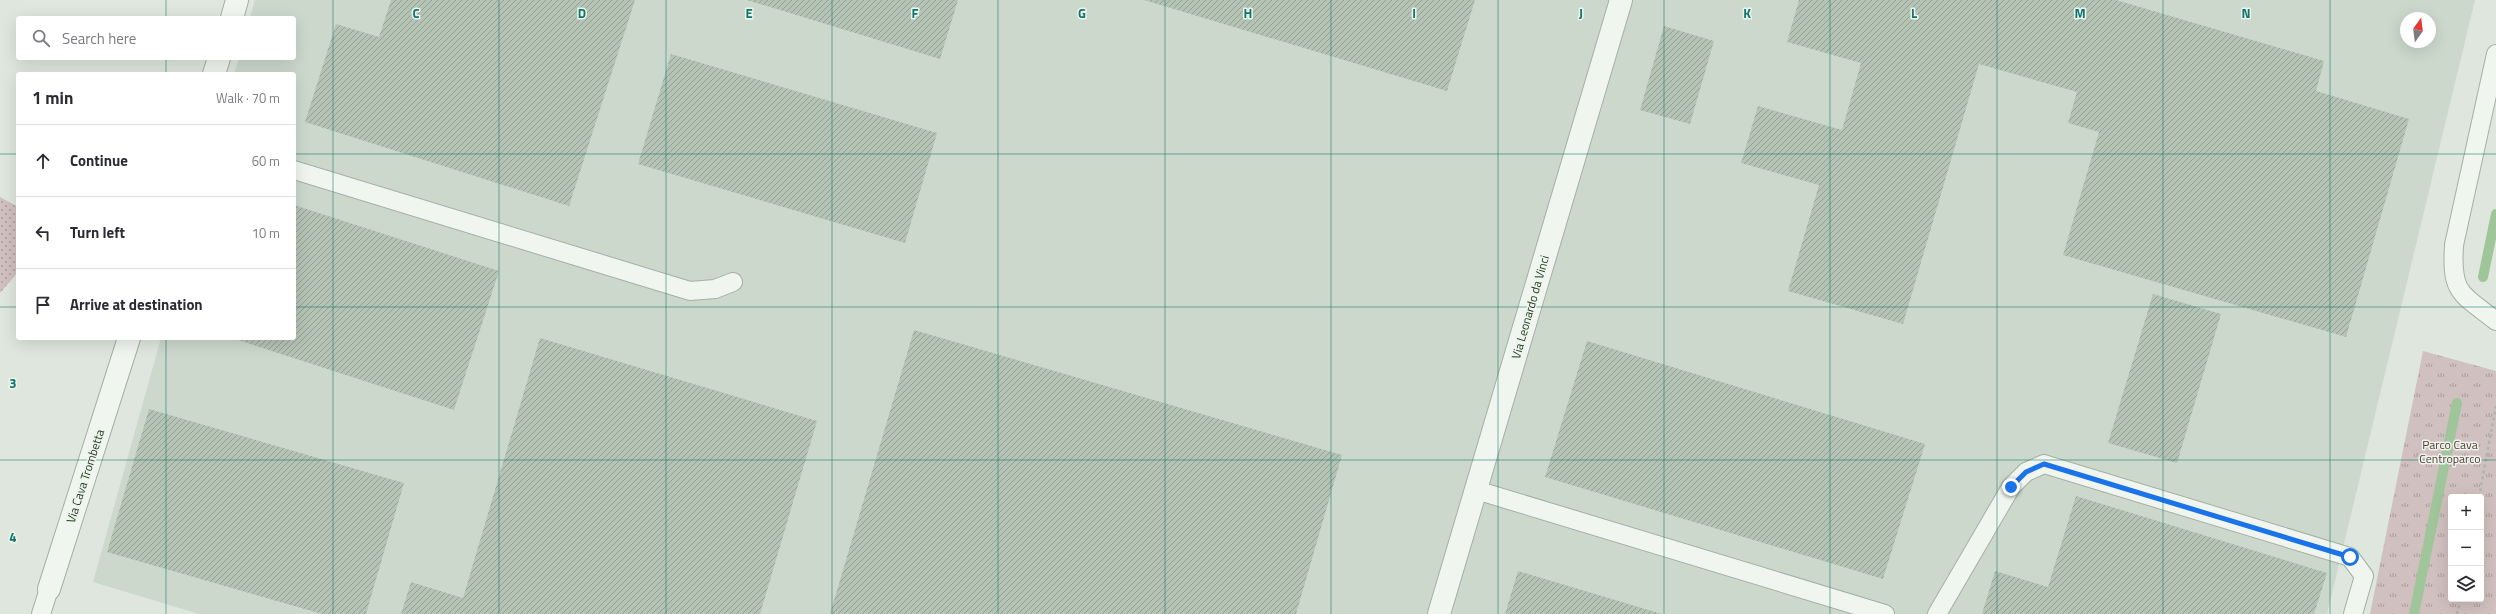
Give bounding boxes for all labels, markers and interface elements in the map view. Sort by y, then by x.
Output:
text: C [412,3,420,23]
text: D [578,3,586,23]
text: E [745,3,753,23]
text: F [912,3,919,23]
text: G [1078,3,1086,23]
text: H [1244,3,1252,23]
text: I [1412,3,1416,23]
text: J [1579,3,1583,23]
text: K [1743,3,1751,23]
text: L [1911,3,1917,23]
text: M [2074,3,2086,23]
text: N [2241,3,2251,23]
north arrow [2400,12,2436,48]
search box [16,16,296,60]
icon: search [30,27,52,49]
text: Search here [62,27,136,50]
text: 1 min [32,85,73,111]
text: Walk · 70 m [216,88,280,108]
text: Continue [70,149,128,172]
icon: ahead [32,150,54,172]
text: 60 m [252,151,280,171]
text: Turn left [70,221,125,244]
icon: left [32,222,54,244]
text: 10 m [252,223,280,243]
street label: Via Leonardo da Vinci [1506,253,1554,361]
text: Arrive at destination [70,293,203,316]
icon: arrive [32,294,54,316]
text: 3 [9,373,17,393]
street label: Via Cava Trombetta [61,427,109,525]
park label: Parco Cava Centroparco [2419,435,2481,468]
route end [2002,478,2020,496]
map controls [2448,494,2484,602]
button: + [2448,494,2484,530]
text: 4 [9,527,17,547]
button: − [2448,530,2484,566]
route start [2341,548,2359,566]
button: layers [2448,566,2484,602]

